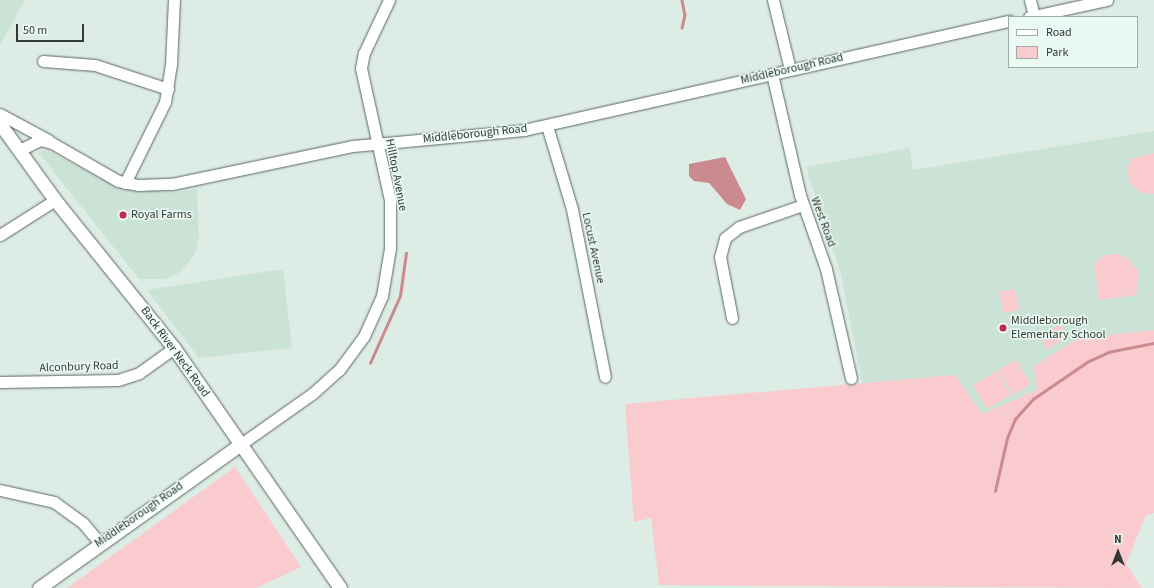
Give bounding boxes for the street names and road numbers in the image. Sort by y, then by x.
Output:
street label: Middleborough Road [739,50,845,88]
street label: Middleborough Road [422,121,528,147]
street label: Hilltop Avenue [382,138,410,212]
street label: West Road [807,195,839,249]
street label: Locust Avenue [578,211,608,285]
street label: Back River Neck Road [137,304,213,400]
street label: Alconbury Road [39,358,119,376]
street label: Middleborough Road [92,479,186,551]

